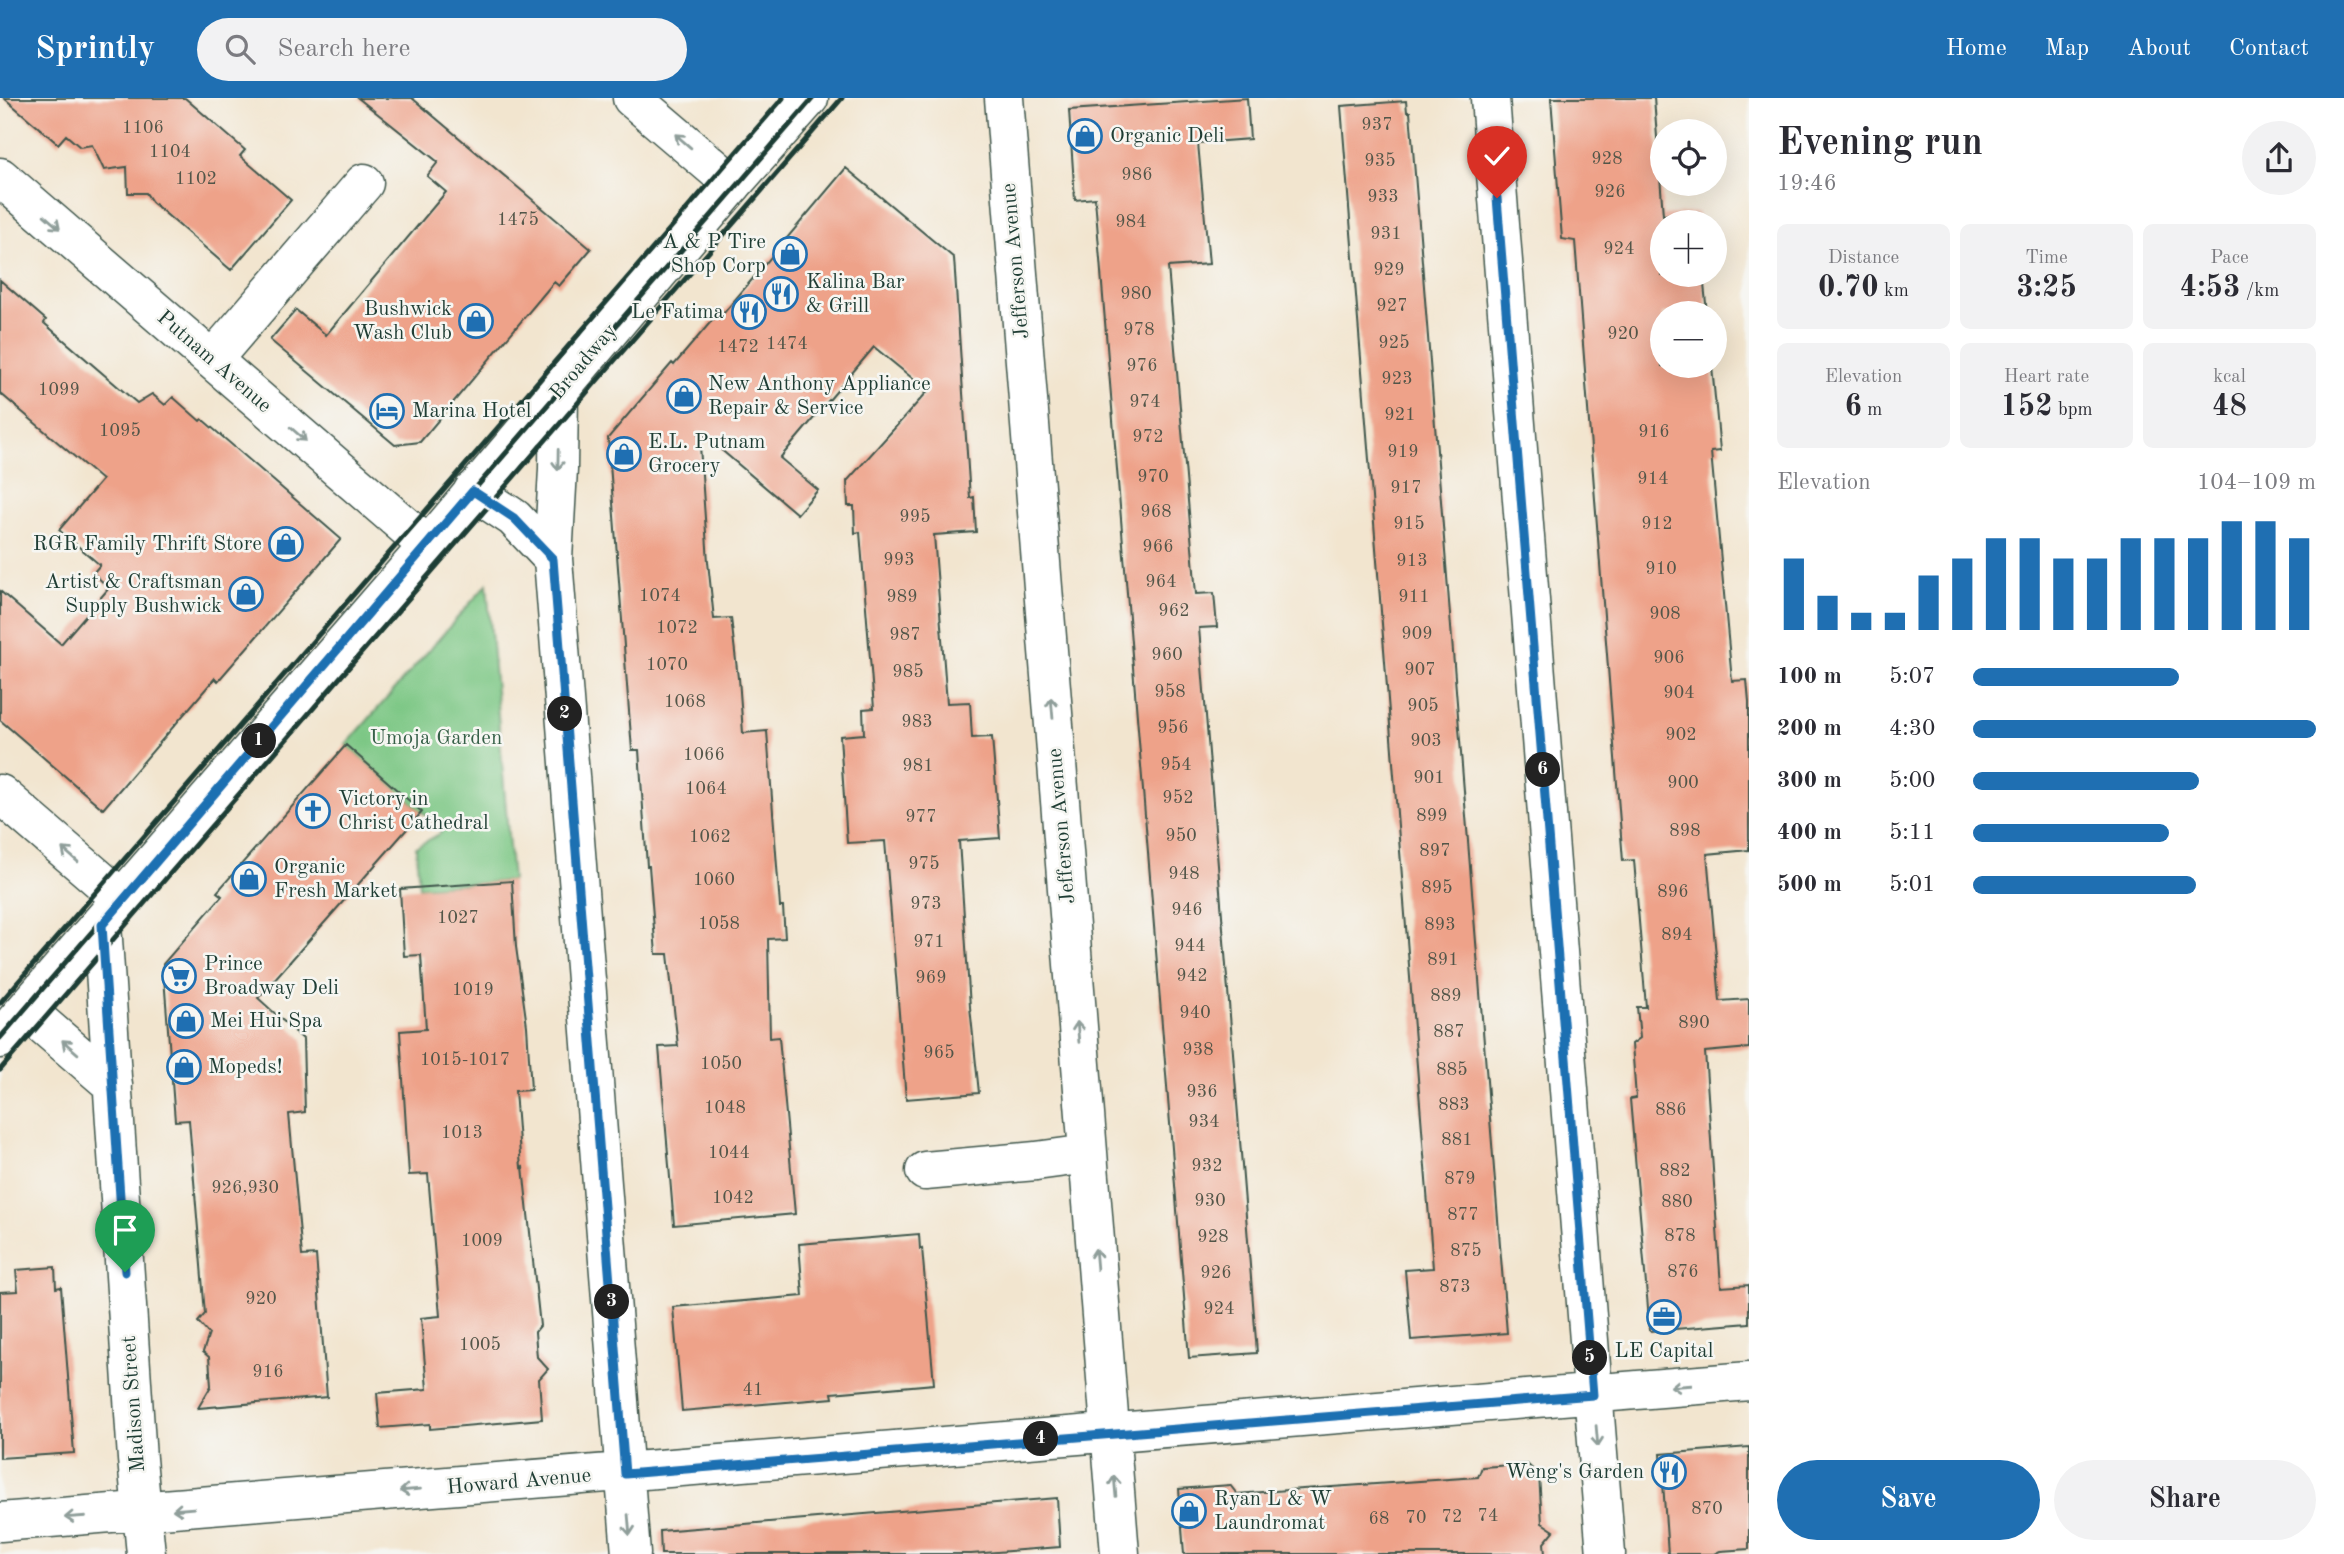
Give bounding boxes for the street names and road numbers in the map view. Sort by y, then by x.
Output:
street label: Jefferson Avenue [999,182,1033,340]
street label: Putnam Avenue [153,307,275,417]
street label: Broadway [546,320,622,404]
street label: Jefferson Avenue [1045,747,1079,905]
street label: Madison Street [119,1335,149,1473]
street label: Howard Avenue [446,1465,592,1499]

